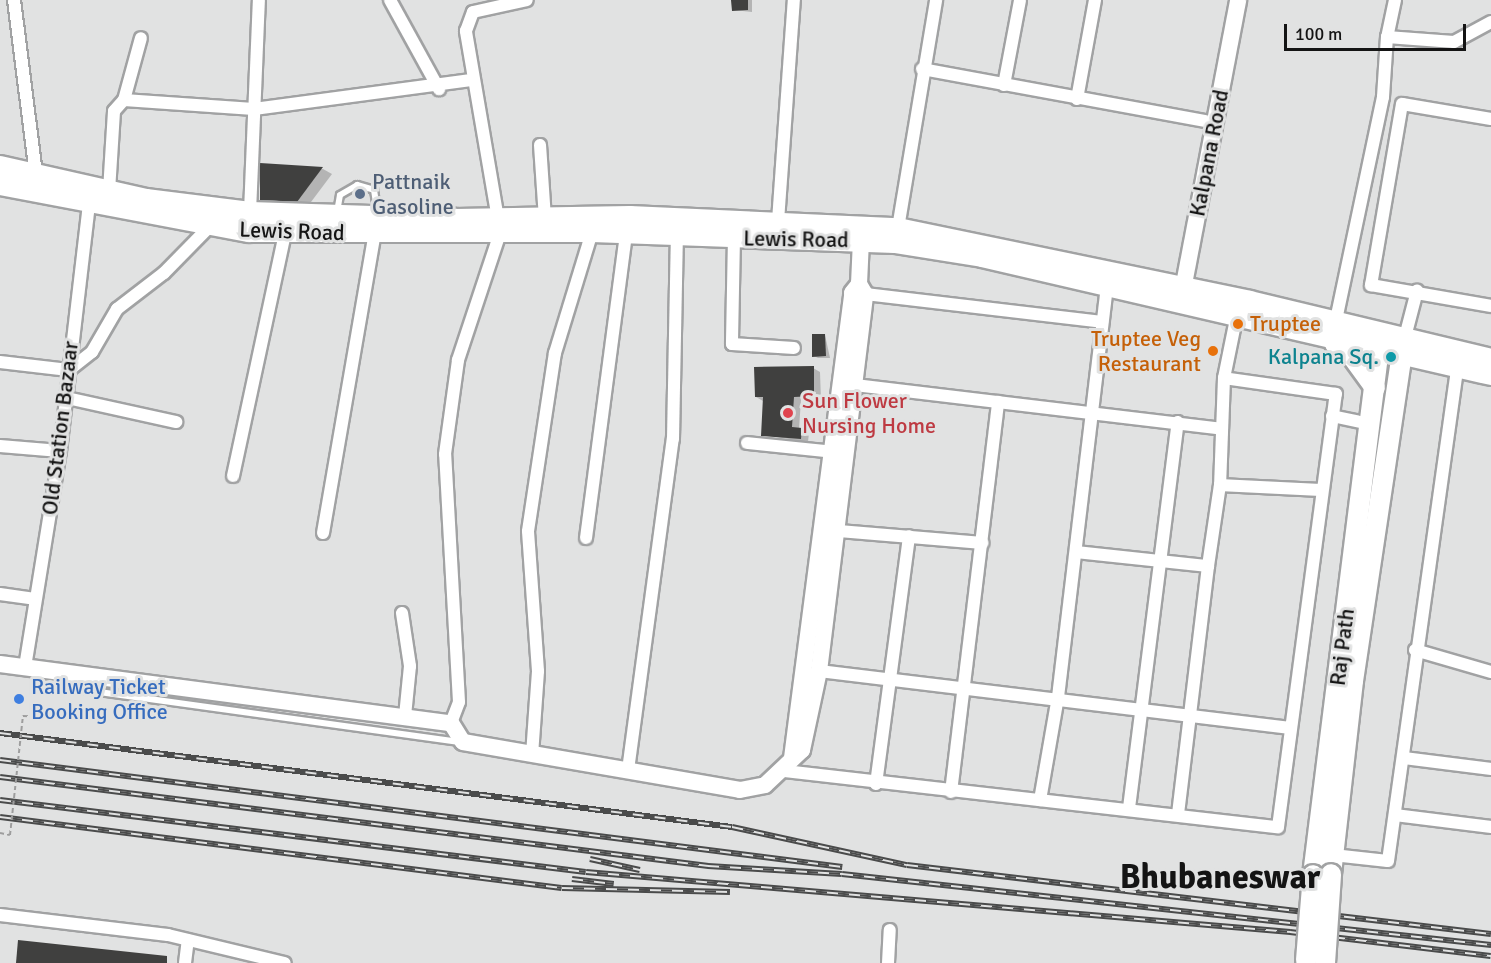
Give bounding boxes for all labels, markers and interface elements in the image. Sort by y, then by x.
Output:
scale bar [1287,12,1468,50]
text: 100 m [1295,23,1342,45]
street label: Kalpana Road [1184,87,1234,219]
place label: Pattnaik Gasoline [372,168,454,220]
marker: Pattnaik Gasoline [353,187,367,201]
street label: Lewis Road [239,216,345,246]
street label: Lewis Road [743,225,849,253]
place label: Truptee [1250,311,1321,337]
marker: Truptee [1231,317,1245,331]
place label: Truptee Veg Restaurant [1091,325,1201,376]
street label: Old Station Bazaar [36,340,84,516]
marker: Truptee Veg Restaurant [1206,344,1220,358]
place label: Kalpana Sq. [1268,344,1379,370]
marker: Kalpana Sq. [1384,350,1398,364]
place label: Sun Flower Nursing Home [802,387,936,439]
marker: Sun Flower Nursing Home [779,404,797,422]
street label: Raj Path [1324,607,1360,687]
place label: Railway Ticket Booking Office [31,673,168,724]
marker: Railway Ticket Booking Office [12,692,26,706]
district label: Bhubaneswar [1120,858,1320,898]

